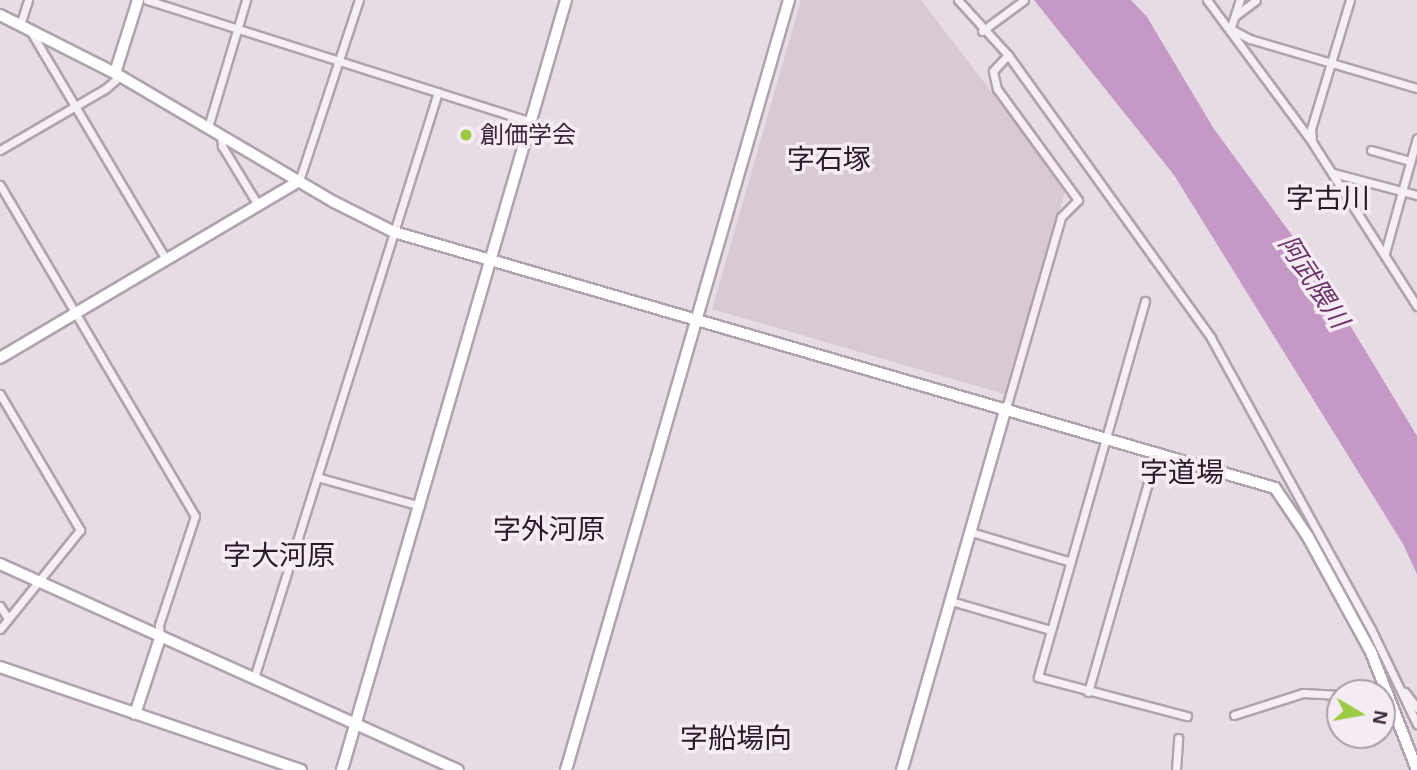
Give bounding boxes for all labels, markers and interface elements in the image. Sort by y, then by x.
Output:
place label: 創価学会 [480,121,576,149]
marker: 創価学会 [458,127,474,143]
district label: 字石塚 [787,143,871,177]
district label: 字古川 [1286,182,1370,216]
water label: 阿武隈川 [1272,230,1354,334]
district label: 字道場 [1140,456,1224,490]
district label: 字外河原 [493,513,605,547]
district label: 字大河原 [223,539,335,573]
north arrow [1326,679,1396,749]
text: N [1369,709,1392,726]
district label: 字船場向 [680,722,792,756]

